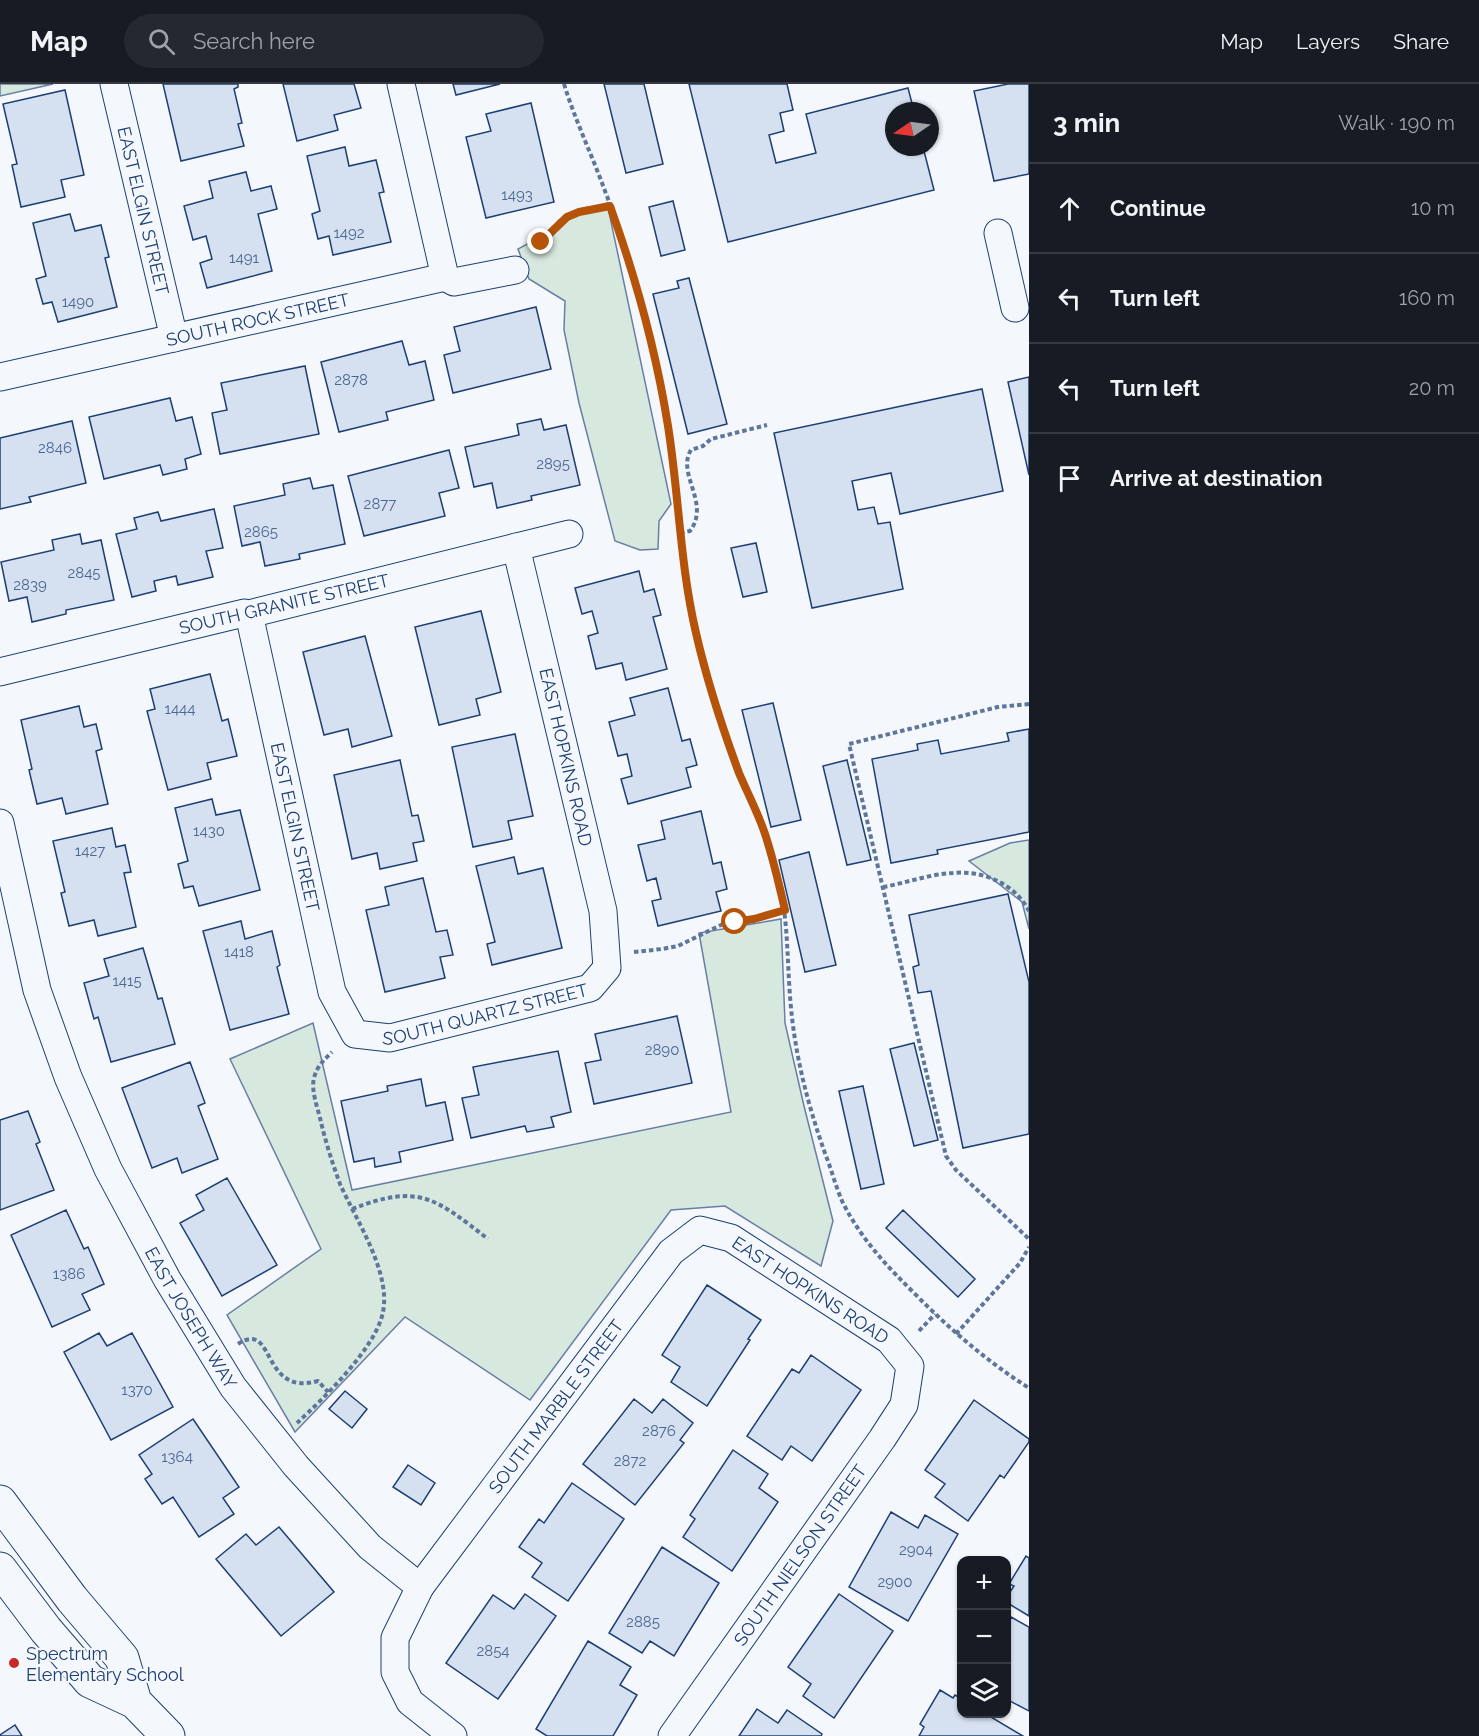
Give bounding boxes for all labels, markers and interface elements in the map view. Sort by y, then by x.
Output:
search box [124,14,544,68]
text: Map [30,25,88,58]
icon: search [145,25,178,58]
text: Search here [193,28,315,54]
text: Map [1220,29,1263,54]
text: Layers [1296,29,1360,54]
text: Share [1393,29,1449,54]
north arrow [885,102,939,156]
text: 3 min [1053,108,1120,138]
text: Walk · 190 m [1338,111,1455,135]
street label: EAST ELGIN STREET [114,124,174,297]
house number: 1493 [501,186,533,204]
icon: ahead [1053,192,1086,225]
text: Continue [1110,195,1206,221]
text: 10 m [1411,196,1455,220]
house number: 1492 [333,224,365,242]
route end [527,228,553,254]
house number: 1491 [229,249,259,267]
icon: left [1053,282,1086,315]
text: Turn left [1110,285,1200,311]
text: 160 m [1399,286,1455,310]
street label: SOUTH ROCK STREET [164,288,351,350]
house number: 1490 [62,293,94,311]
house number: 2878 [334,371,368,389]
icon: left [1053,372,1086,405]
text: Turn left [1110,375,1200,401]
text: 20 m [1409,376,1455,400]
house number: 2846 [38,439,72,457]
house number: 2895 [536,455,570,473]
icon: arrive [1053,462,1086,495]
text: Arrive at destination [1110,465,1323,491]
house number: 2877 [364,495,396,513]
house number: 2865 [244,523,278,541]
house number: 2845 [67,564,101,582]
street label: SOUTH GRANITE STREET [177,570,391,638]
house number: 2839 [13,576,47,594]
street label: EAST HOPKINS ROAD [535,666,597,848]
house number: 1444 [165,700,196,718]
street label: EAST ELGIN STREET [267,741,324,913]
house number: 1430 [193,822,225,840]
house number: 1427 [75,842,105,860]
route start [721,908,747,934]
house number: 1418 [224,943,254,961]
house number: 1415 [112,972,142,990]
street label: SOUTH QUARTZ STREET [381,979,590,1049]
house number: 2890 [645,1041,679,1059]
street label: EAST HOPKINS ROAD [729,1231,893,1348]
street label: EAST JOSEPH WAY [141,1243,242,1392]
house number: 1386 [53,1265,85,1283]
street label: SOUTH MARBLE STREET [484,1315,627,1497]
house number: 1370 [121,1381,153,1399]
house number: 2876 [642,1422,676,1440]
house number: 1364 [161,1448,193,1466]
house number: 2872 [614,1452,646,1470]
street label: SOUTH NIELSON STREET [729,1460,871,1650]
house number: 2904 [899,1541,933,1559]
map controls [957,1556,1011,1718]
button: + [957,1556,1011,1610]
house number: 2900 [878,1573,912,1591]
button: − [957,1610,1011,1664]
house number: 2885 [626,1613,660,1631]
house number: 2854 [476,1642,510,1660]
place label: Spectrum Elementary School [26,1643,184,1685]
marker: Spectrum Elementary School [7,1656,21,1670]
button: layers [957,1664,1011,1718]

